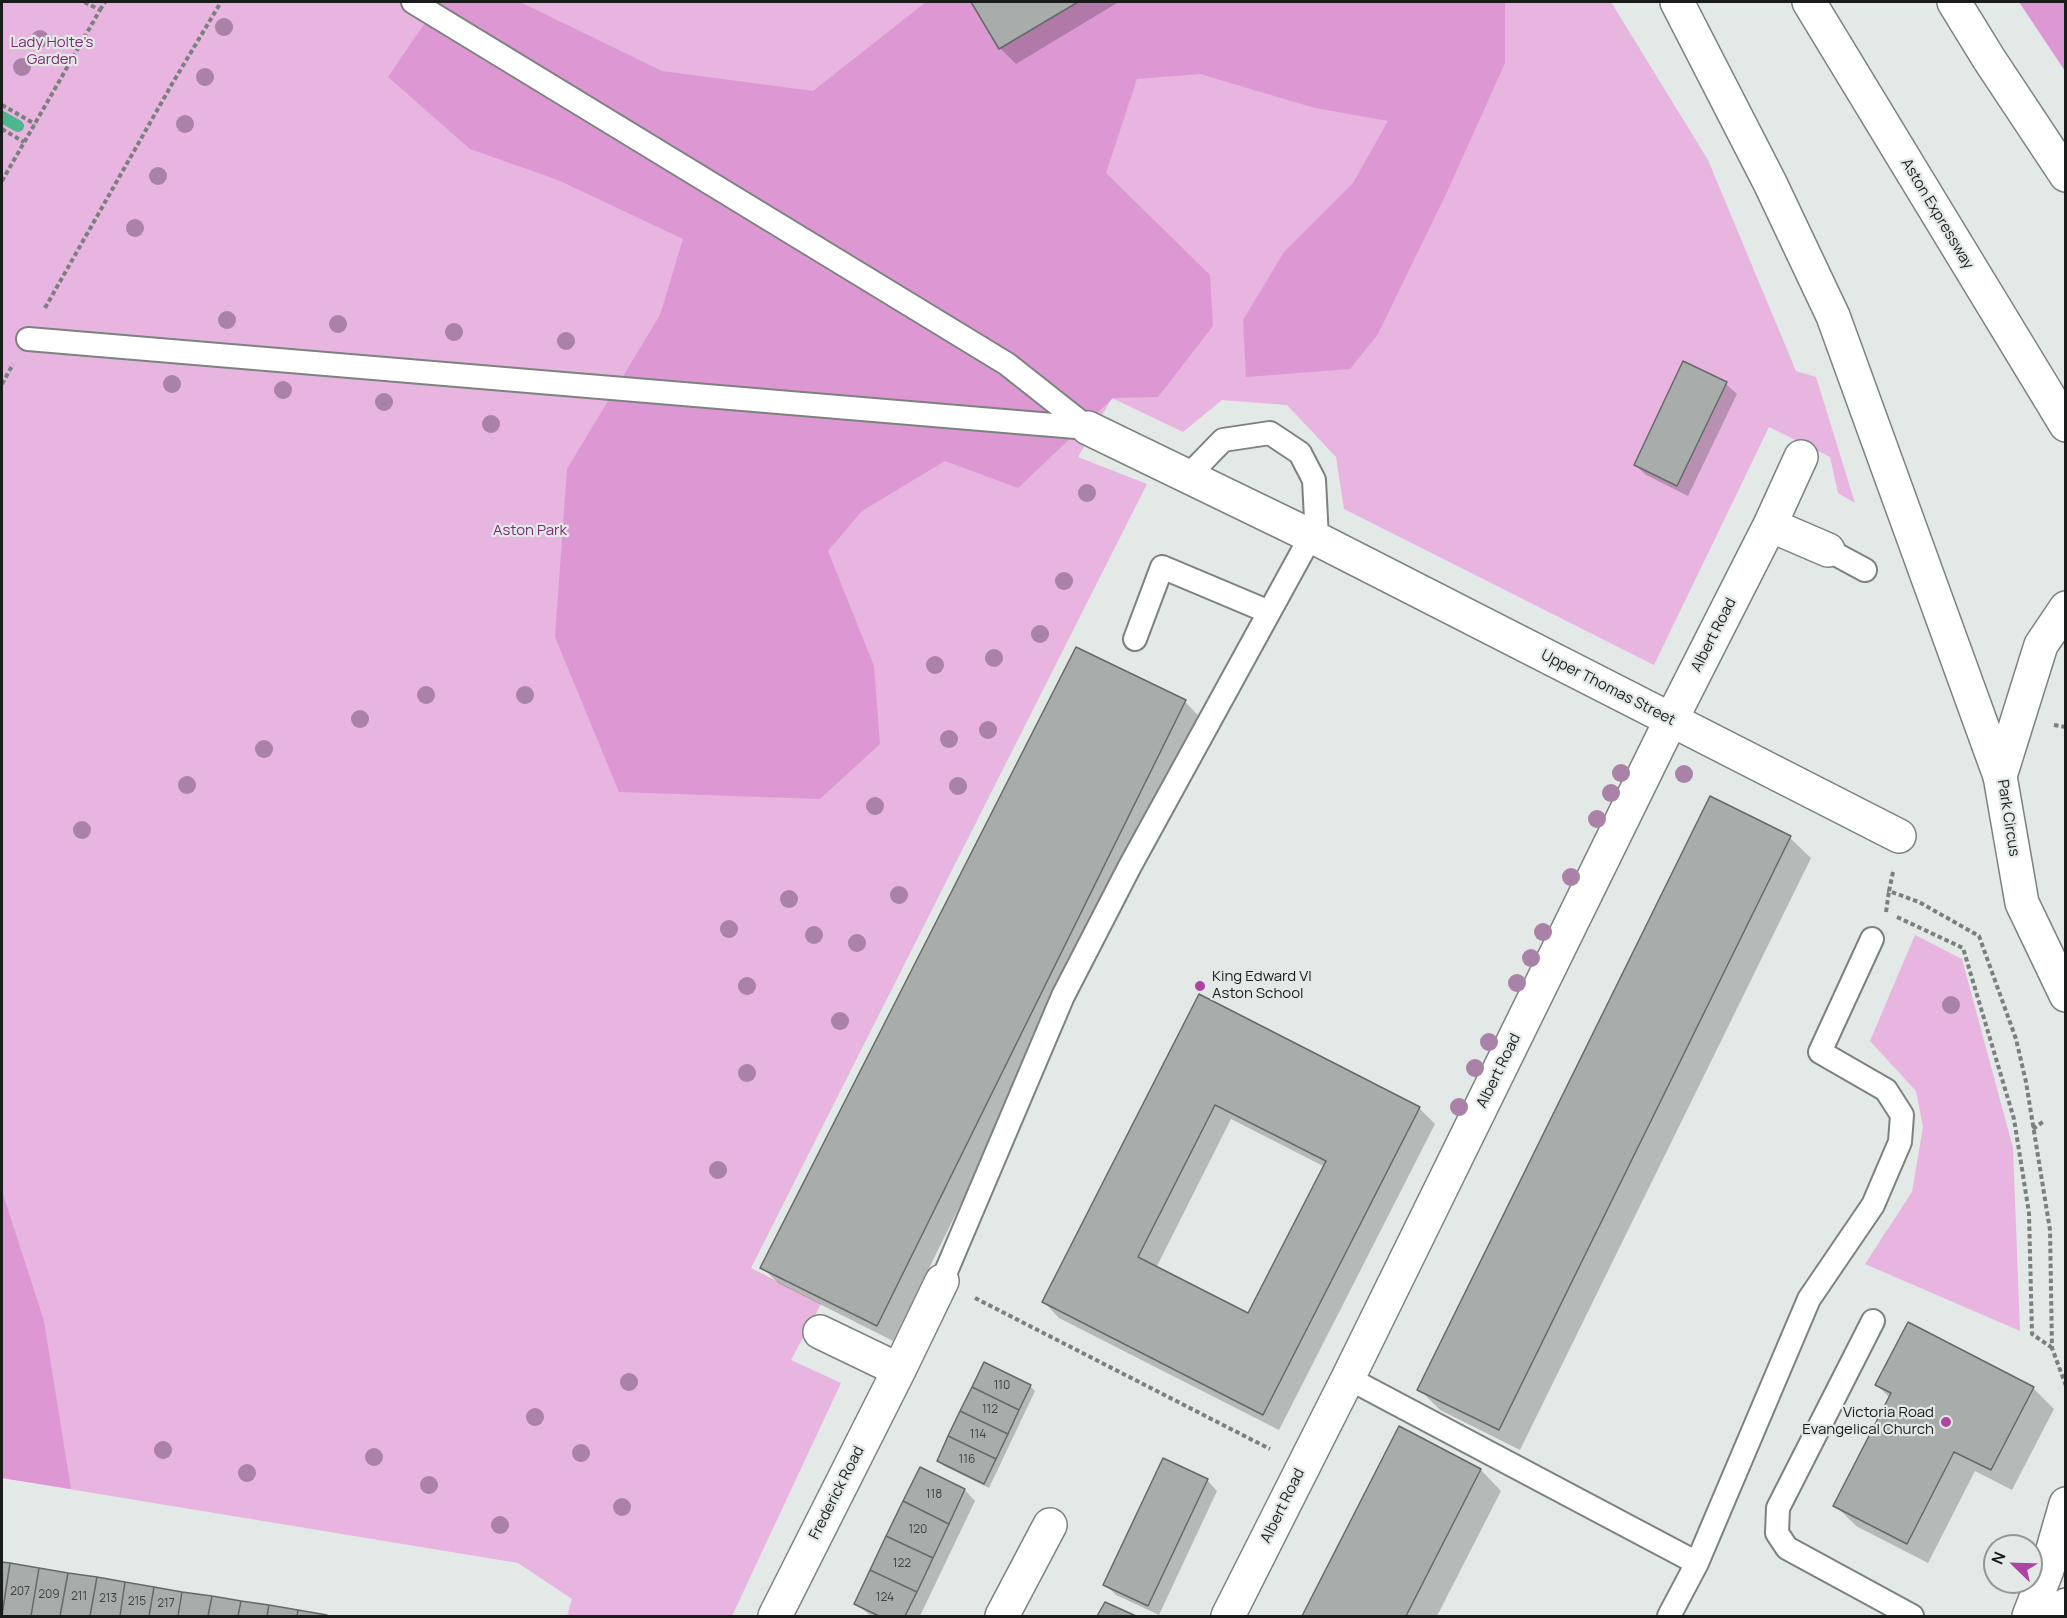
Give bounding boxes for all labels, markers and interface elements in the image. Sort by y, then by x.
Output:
park label: Lady Holte's Garden [11,34,93,69]
street label: Aston Expressway [1897,156,1977,272]
park label: Aston Park [493,522,567,540]
street label: Albert Road [1688,595,1740,675]
street label: Upper Thomas Street [1538,646,1678,730]
street label: Park Circus [1993,778,2023,858]
place label: King Edward VI Aston School [1212,968,1312,1003]
marker: King Edward VI Aston School [1193,979,1207,993]
street label: Albert Road [1473,1031,1525,1111]
house number: 110 [994,1379,1010,1393]
house number: 112 [982,1403,998,1417]
place label: Victoria Road Evangelical Church [1802,1404,1934,1439]
marker: Victoria Road Evangelical Church [1939,1415,1953,1429]
house number: 114 [970,1428,986,1442]
street label: Frederick Road [806,1443,868,1543]
house number: 116 [959,1453,975,1467]
street label: Albert Road [1257,1466,1309,1546]
house number: 118 [926,1488,942,1502]
house number: 120 [909,1523,927,1537]
north arrow [1983,1534,2043,1594]
text: N [1986,1548,2011,1567]
house number: 122 [893,1557,911,1571]
house number: 207 [10,1585,30,1599]
house number: 209 [38,1588,60,1602]
house number: 211 [71,1590,87,1604]
house number: 124 [876,1591,894,1605]
house number: 213 [99,1592,117,1606]
house number: 215 [128,1595,146,1609]
house number: 217 [157,1597,175,1611]

